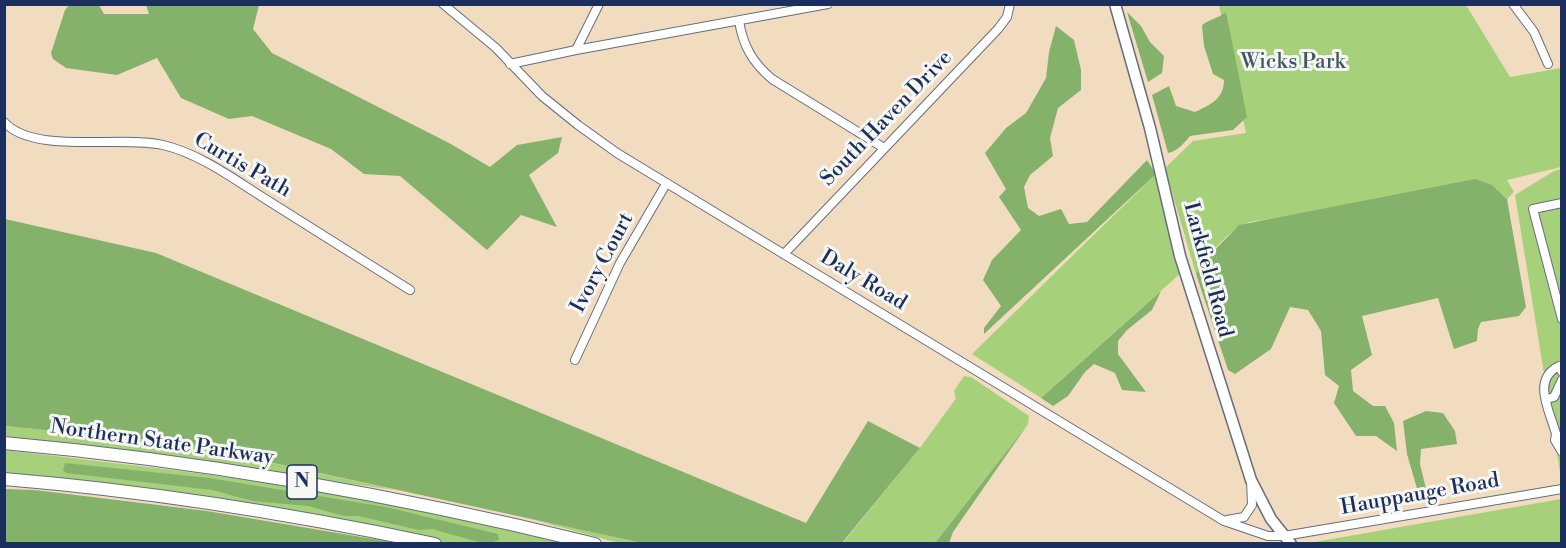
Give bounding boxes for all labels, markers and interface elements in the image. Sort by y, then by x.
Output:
street label: South Haven Drive [816,46,958,192]
park label: Wicks Park [1241,50,1345,76]
street label: Curtis Path [189,128,295,204]
street label: Larkfield Road [1177,200,1237,340]
street label: Ivory Court [566,209,640,317]
street label: Daly Road [815,245,911,317]
street label: Northern State Parkway [49,415,275,471]
road number: N [287,465,317,499]
street label: Hauppauge Road [1339,469,1501,521]

